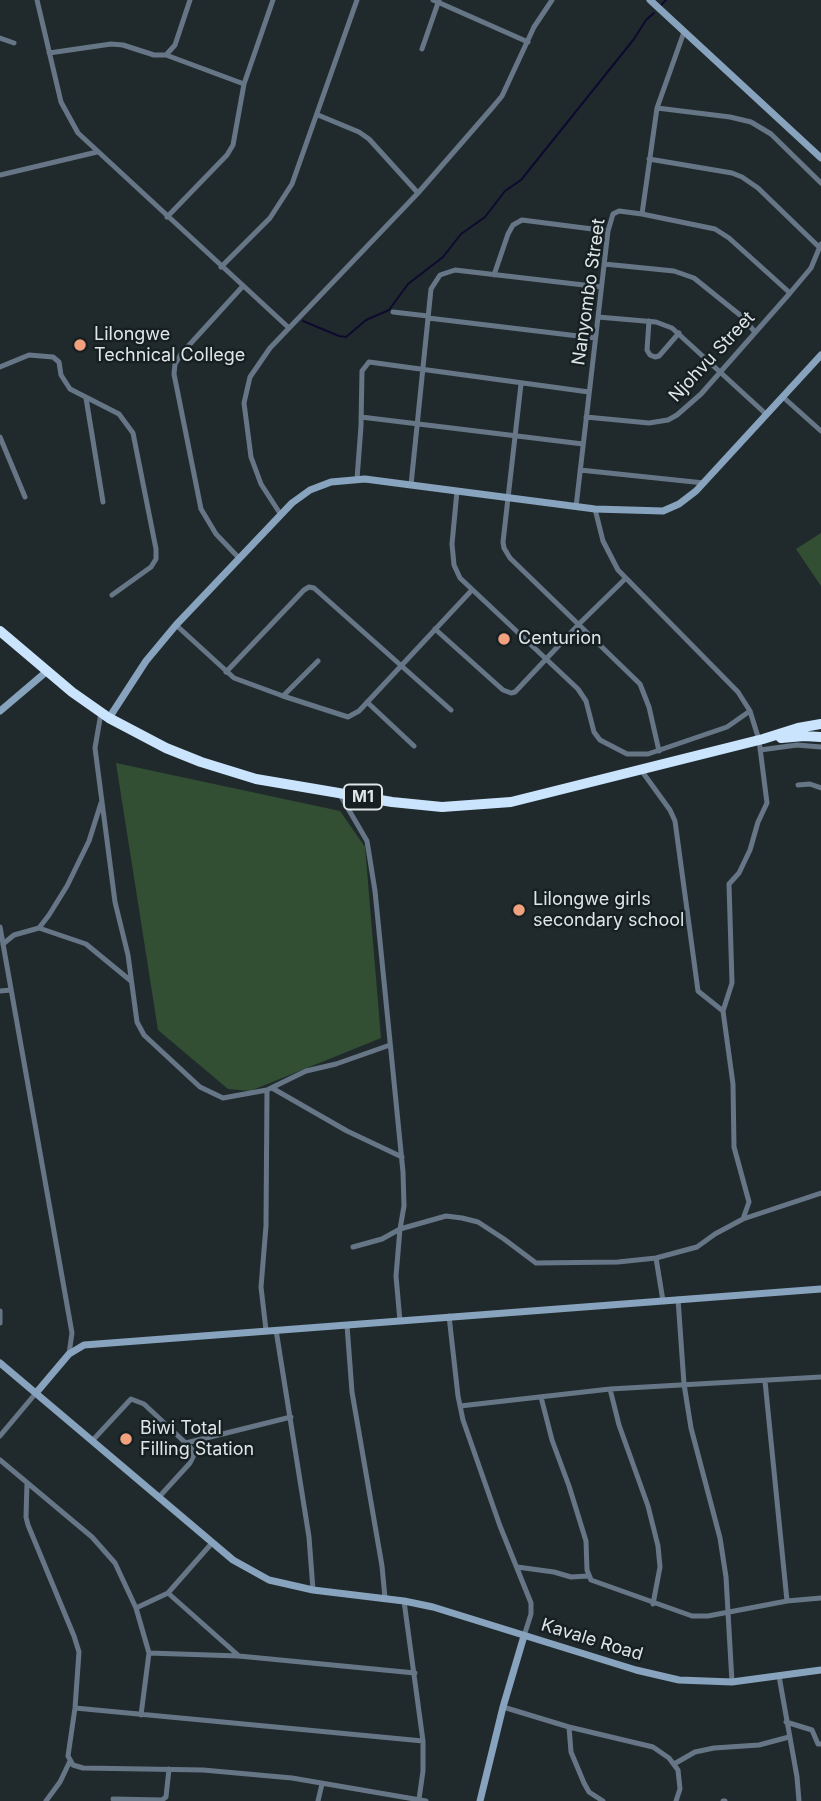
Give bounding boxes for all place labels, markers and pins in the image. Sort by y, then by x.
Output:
place label: Lilongwe Technical College [94,324,245,366]
marker: Lilongwe Technical College [72,337,88,353]
place label: Centurion [518,628,602,650]
marker: Centurion [496,631,512,647]
place label: Lilongwe girls secondary school [533,889,684,932]
marker: Lilongwe girls secondary school [511,902,527,918]
place label: Biwi Total Filling Station [140,1418,254,1460]
marker: Biwi Total Filling Station [118,1431,134,1447]

